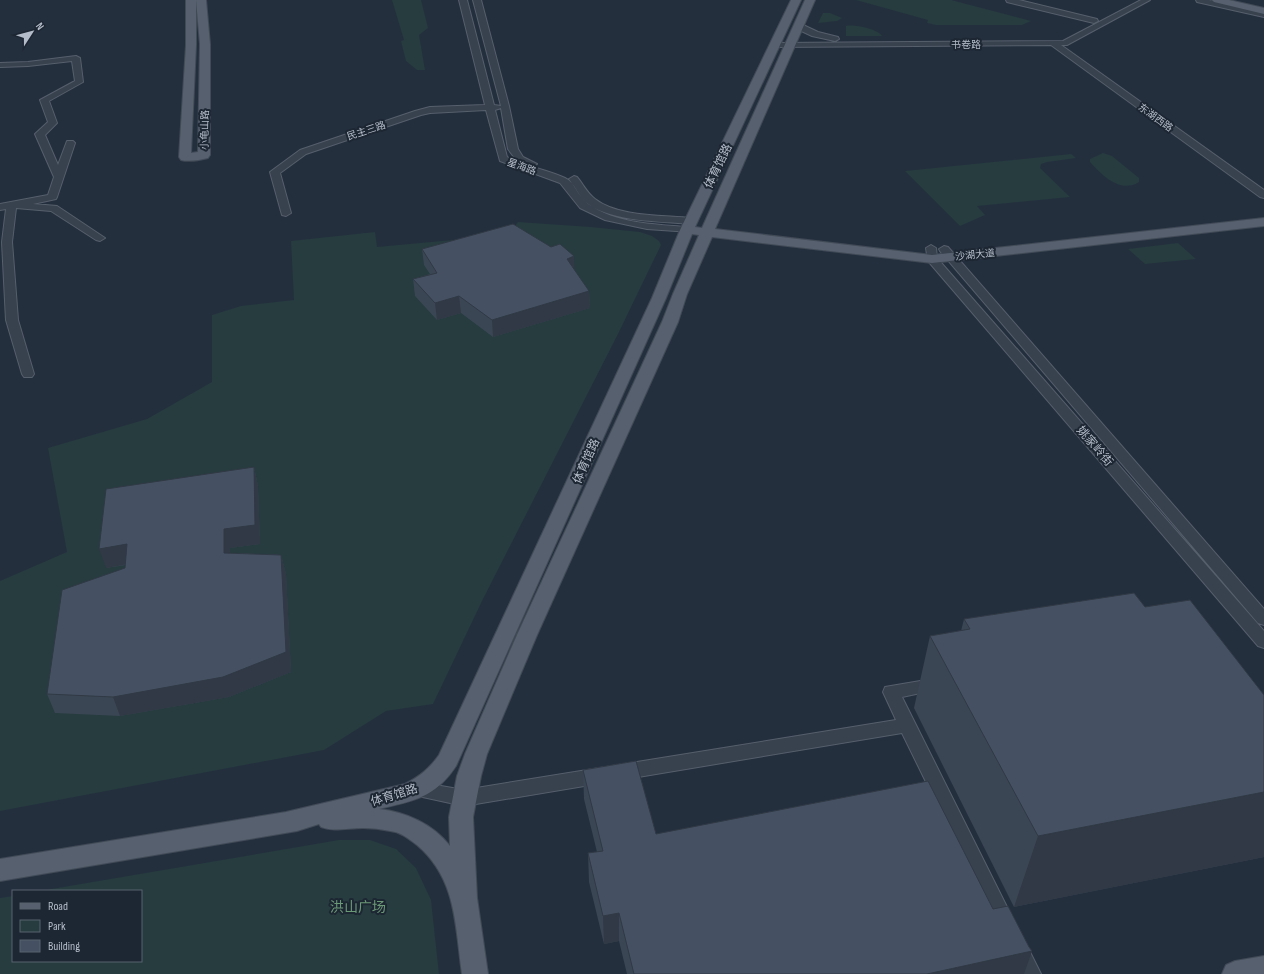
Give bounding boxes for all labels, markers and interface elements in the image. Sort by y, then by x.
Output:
north arrow [12,12,52,52]
text: N [33,20,47,33]
street label: 书卷路 [951,39,981,51]
street label: 东湖西路 [1136,101,1175,134]
street label: 小龟山路 [199,110,211,150]
street label: 民主三路 [345,119,387,143]
street label: 体育馆路 [701,141,736,191]
street label: 星海路 [506,156,538,178]
street label: 沙湖大道 [955,247,996,263]
street label: 姚家岭街 [1073,423,1116,469]
street label: 体育馆路 [570,436,603,486]
street label: 体育馆路 [369,781,419,810]
legend [12,890,142,962]
text: Road [48,899,68,914]
park label: 洪山广场 [330,899,386,916]
text: Park [48,919,66,934]
text: Building [48,939,80,954]

